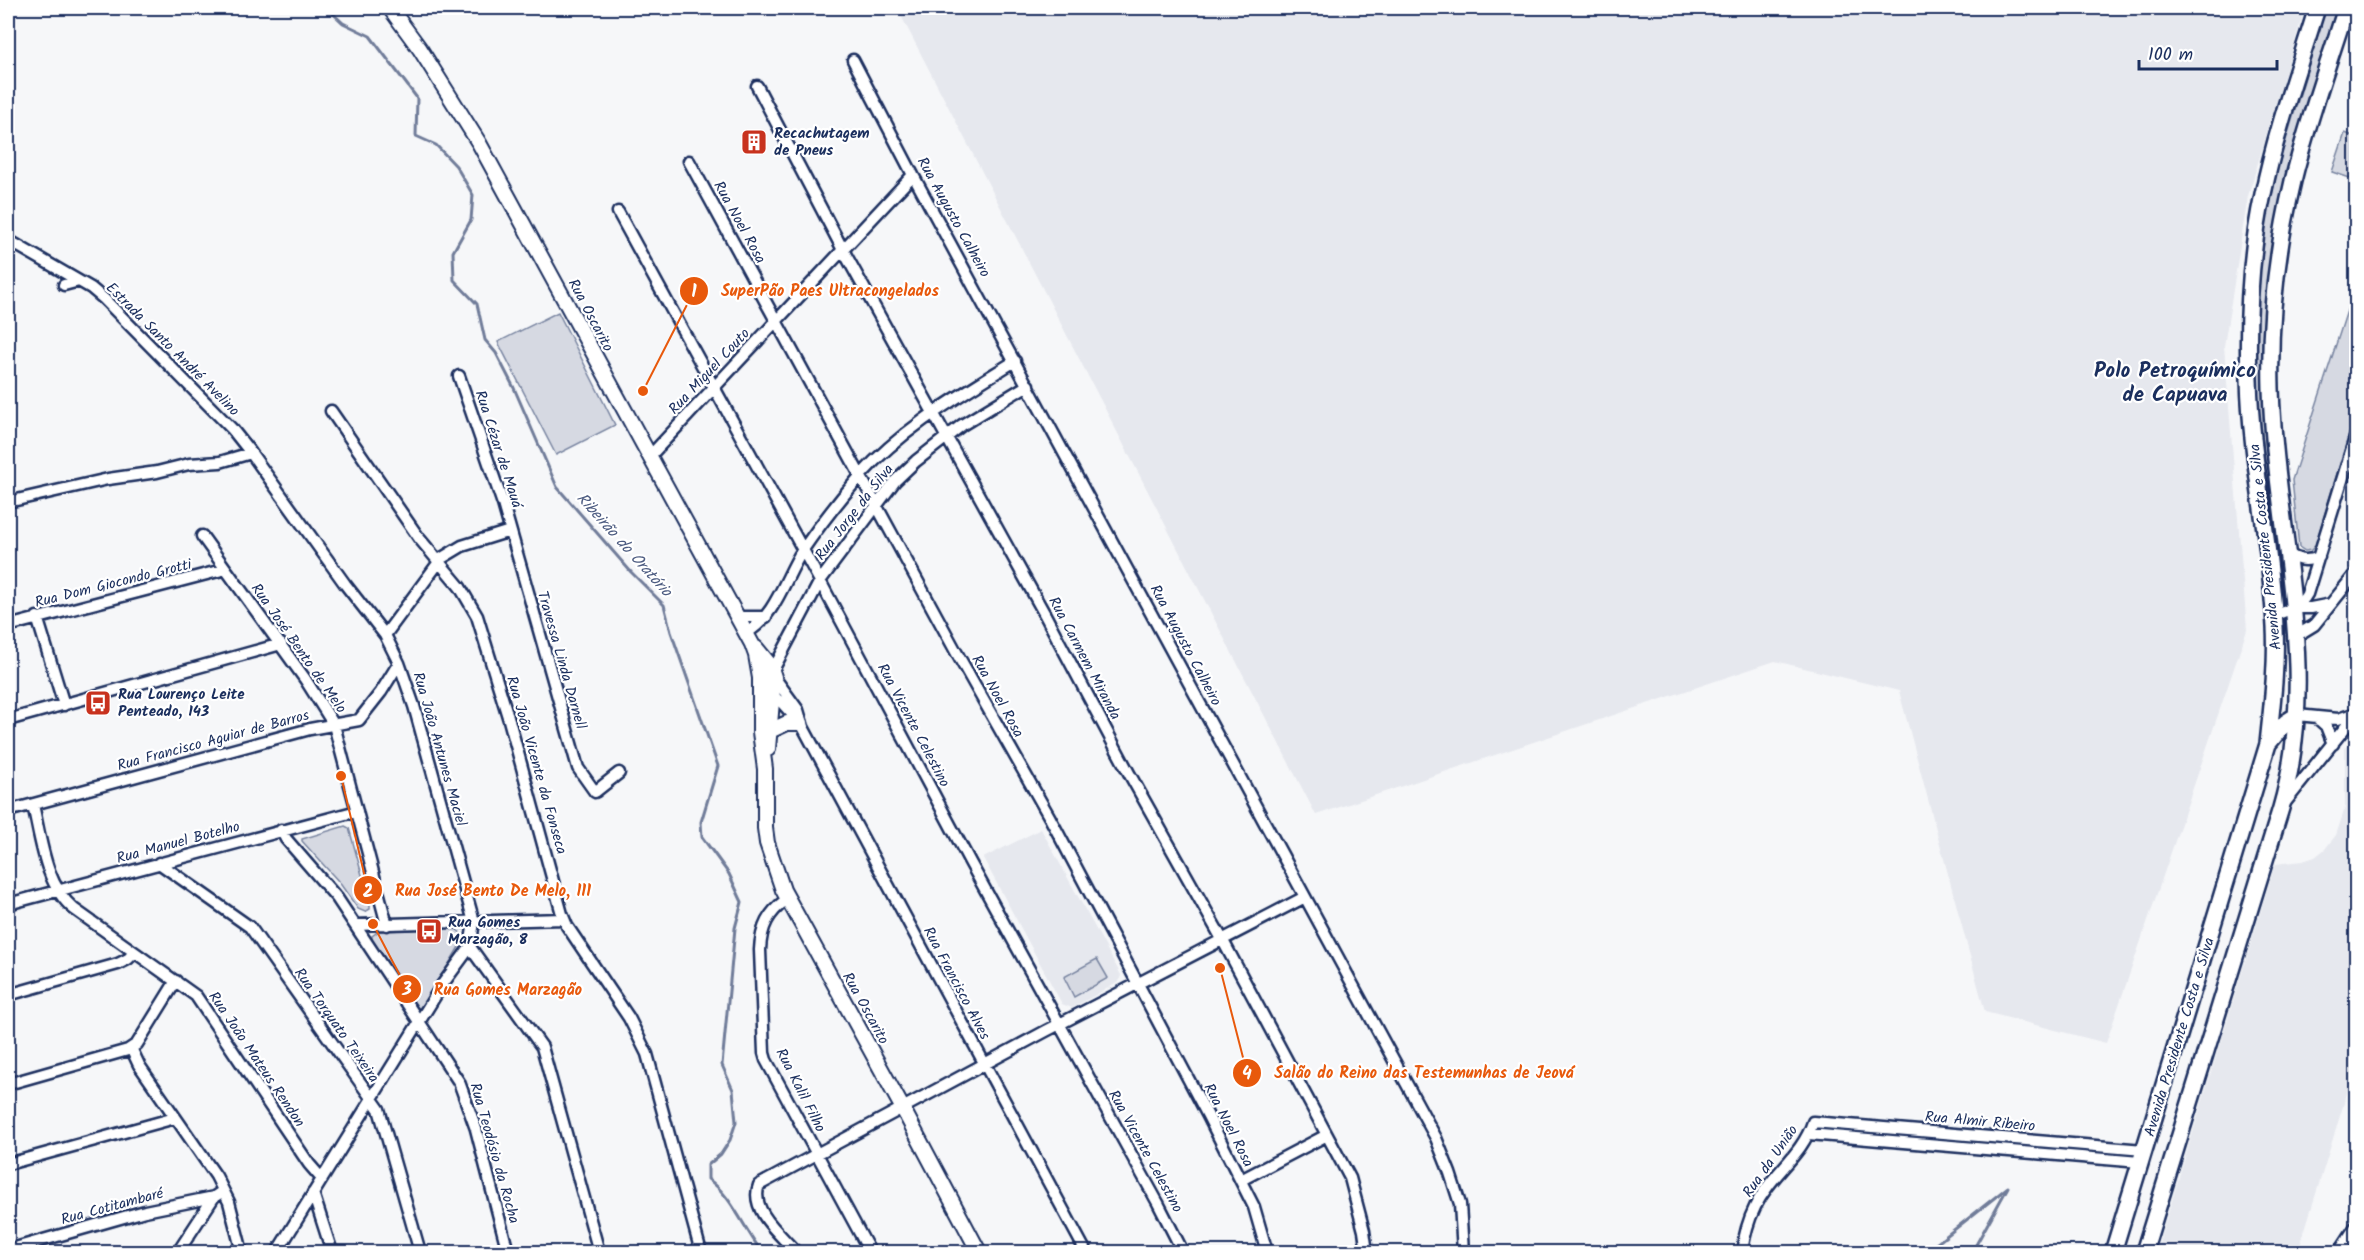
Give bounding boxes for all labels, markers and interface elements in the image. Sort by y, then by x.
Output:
scale bar [2139,33,2277,71]
text: 100 m [2148,41,2193,70]
place label: Recachutagem de Pneus [774,122,870,163]
building icon: Recachutagem de Pneus [739,127,769,157]
street label: Rua Augusto Calheiro [910,153,996,282]
street label: Rua Noel Rosa [706,177,772,268]
callout: SuperPão Paes Ultracongelados [679,274,951,308]
street label: Rua Oscarito [561,275,619,356]
street label: Estrada Santo André Avelino [100,277,245,423]
text: 1 [691,278,697,307]
text: SuperPão Paes Ultracongelados [721,279,940,304]
street label: Rua Miguel Couto [663,323,756,420]
district label: Polo Petroquímico de Capuava [2094,355,2256,412]
street label: Rua Cézar de Mauá [468,387,529,513]
street label: Avenida Presidente Costa e Silva [2243,443,2289,651]
street label: Rua Jorge da Silva [809,459,900,566]
water label: Ribeirão do Oratório [570,487,679,604]
street label: Rua Dom Giocondo Grotti [32,553,196,615]
street label: Rua José Bento de Melo [244,579,352,719]
street label: Rua Augusto Calheiro [1143,580,1227,711]
street label: Travessa Linda Darnell [530,588,592,733]
street label: Rua Carmem Miranda [1041,593,1127,724]
street label: Rua Noel Rosa [964,651,1030,742]
street label: Rua Vicente Celestino [870,659,956,792]
street label: Rua João Antunes Maciel [406,669,473,830]
street label: Rua João Vicente da Fonseca [499,673,573,857]
place label: Rua Lourenço Leite Penteado, 143 [118,683,245,724]
bus stop icon: Rua Lourenço Leite Penteado, 143 [83,688,113,718]
street label: Rua Francisco Aguiar de Barros [115,704,313,778]
street label: Rua Manuel Botelho [114,815,243,871]
callout: Rua José Bento De Melo, 111 [353,873,603,907]
text: 2 [363,878,373,907]
text: Rua José Bento De Melo, 111 [395,879,591,904]
place label: Rua Gomes Marzagão, 8 [448,911,528,952]
bus stop icon: Rua Gomes Marzagão, 8 [414,916,444,946]
street label: Rua Francisco Alves [916,923,996,1045]
street label: Avenida Presidente Costa e Silva [2138,935,2222,1140]
street label: Rua Torquato Teixeira [287,963,385,1088]
street label: Rua Oscarito [835,968,895,1049]
callout: Rua Gomes Marzagão [392,972,594,1006]
text: 3 [401,976,412,1005]
text: Rua Gomes Marzagão [434,978,582,1003]
street label: Rua João Mateus Rendon [202,987,311,1132]
street label: Rua Kalil Filho [769,1044,832,1137]
callout: Salão do Reino das Testemunhas de Jeová [1232,1056,1585,1090]
text: 4 [1242,1060,1252,1089]
text: Salão do Reino das Testemunhas de Jeová [1274,1061,1575,1086]
street label: Rua Noel Rosa [1197,1079,1260,1172]
street label: Rua Teodósio da Rocha [462,1080,526,1227]
street label: Rua Vicente Celestino [1101,1086,1189,1218]
street label: Rua Almir Ribeiro [1924,1105,2036,1139]
street label: Rua da União [1737,1120,1805,1203]
street label: Rua Cotitambaré [58,1181,168,1232]

